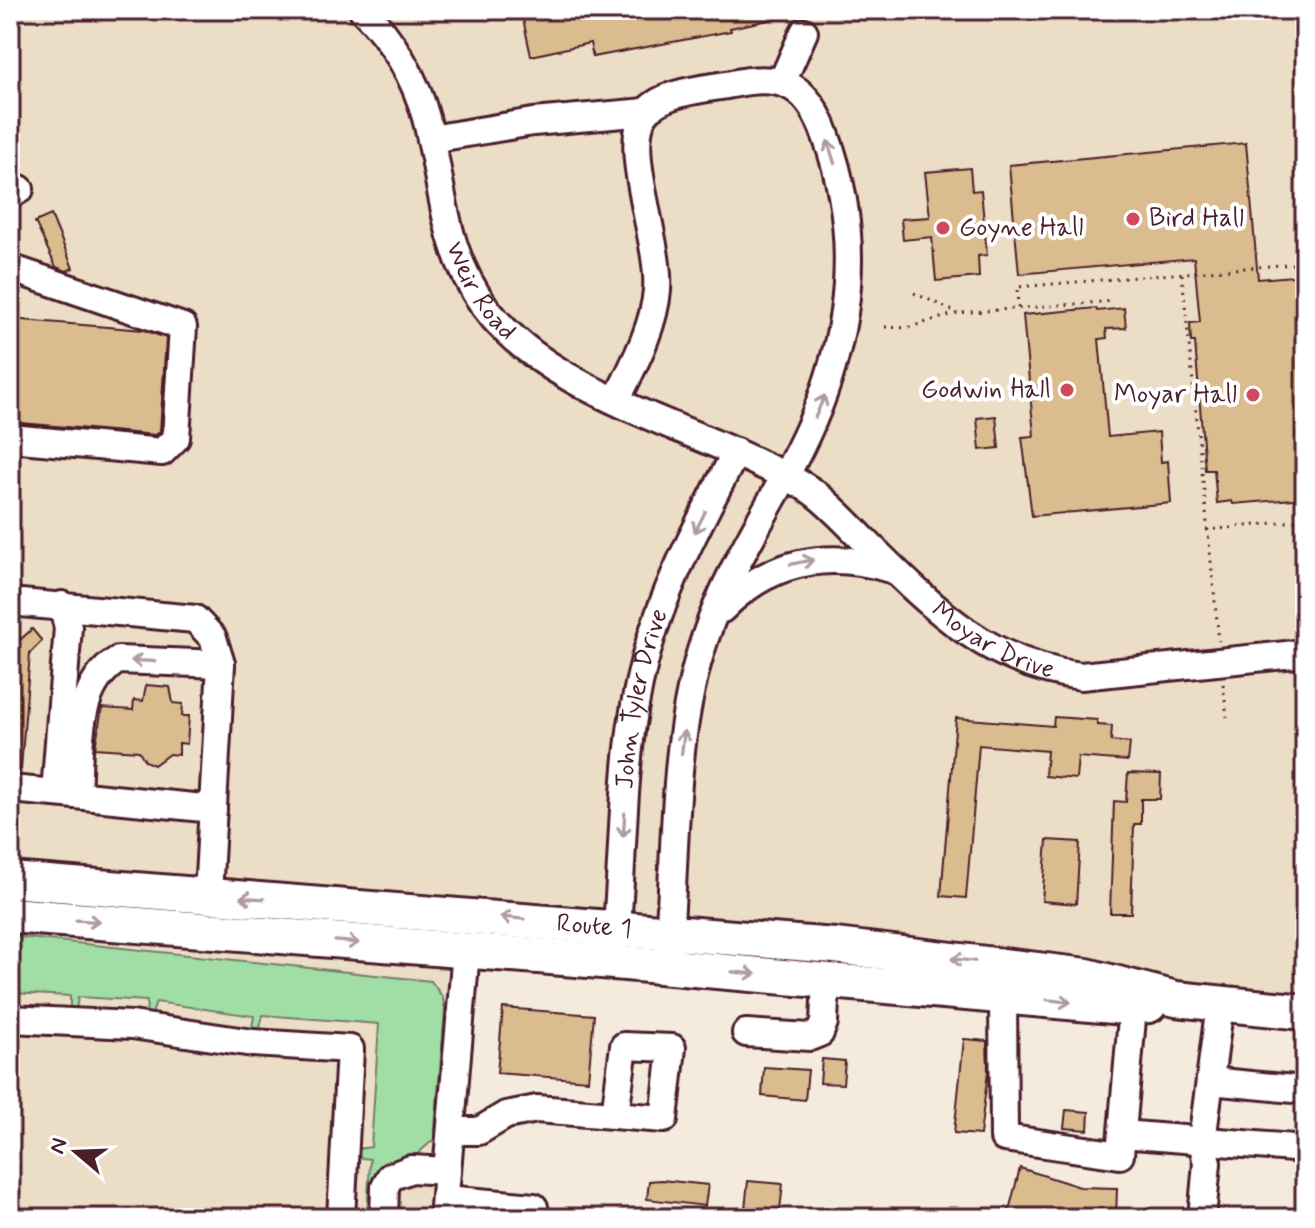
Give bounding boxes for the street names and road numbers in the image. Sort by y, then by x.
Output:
street label: Weir Road [437,237,523,349]
street label: Moyar Drive [924,594,1058,688]
street label: John Tyler Drive [608,604,677,790]
street label: Route 1 [555,907,633,947]

